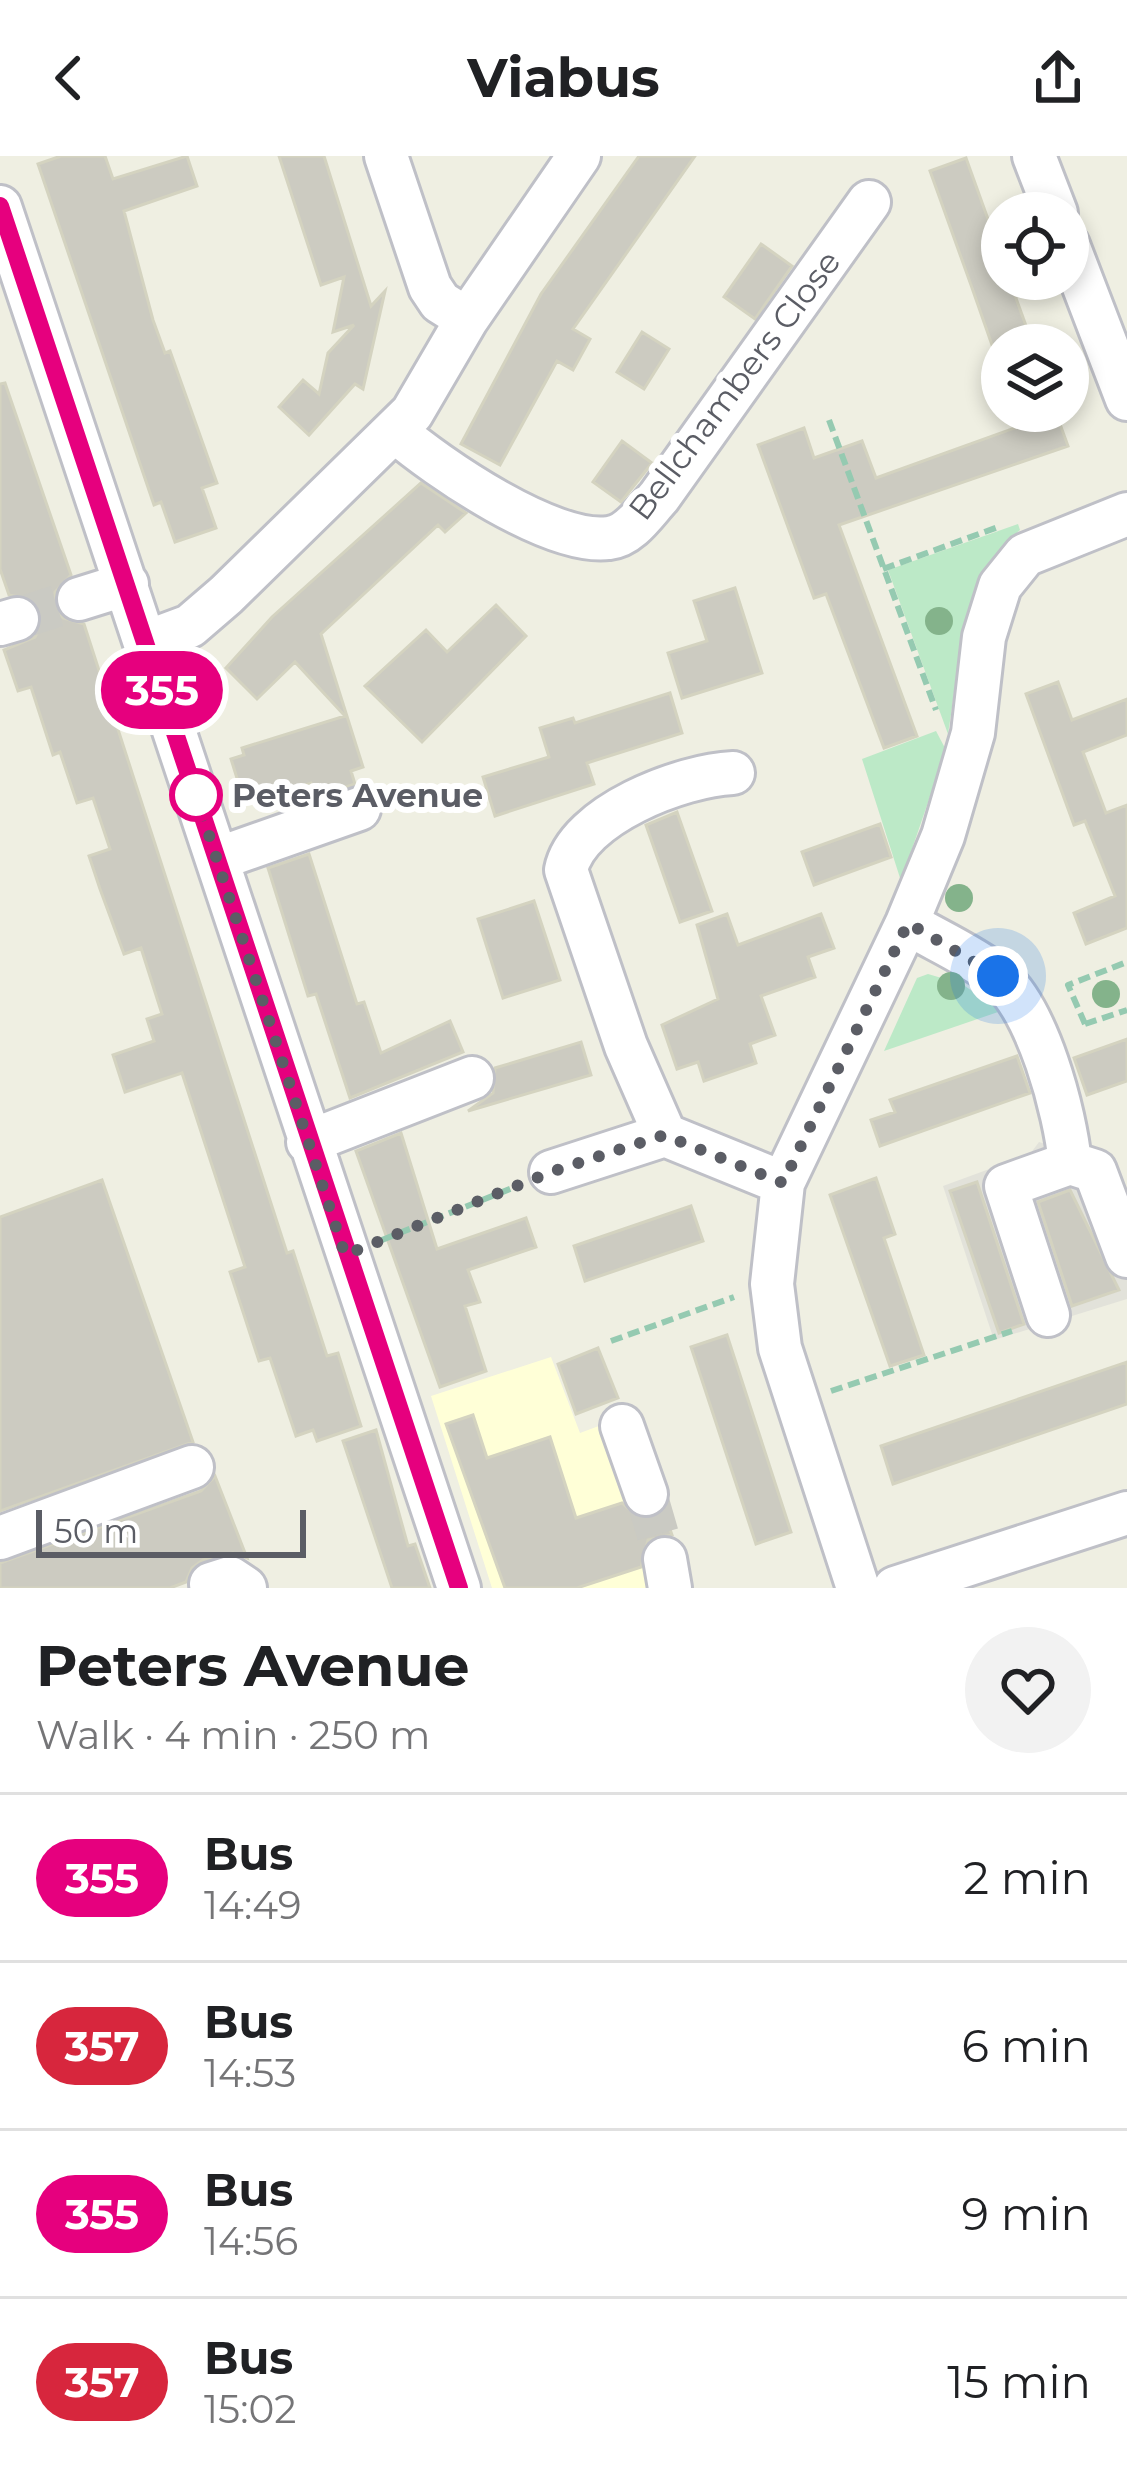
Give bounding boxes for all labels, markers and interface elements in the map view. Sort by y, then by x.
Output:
icon: back [36,45,102,111]
text: Viabus [467,45,660,111]
icon: share [1025,45,1091,111]
map controls [981,192,1089,432]
button: locate [981,192,1089,300]
street label: Bellchambers Close [620,242,848,528]
button: layers [981,324,1089,432]
line badge: 355 [93,651,231,729]
text: 355 [125,664,199,716]
marker: Peters Avenue [171,770,221,820]
place label: Peters Avenue [232,775,483,815]
your location [968,946,1028,1006]
scale bar [36,1504,306,1557]
text: 50 m [54,1511,138,1551]
button: heart [965,1627,1091,1753]
text: Peters Avenue [36,1631,470,1700]
text: Walk · 4 min · 250 m [36,1711,430,1759]
text: Bus [204,1826,293,1881]
text: 2 min [963,1850,1091,1905]
text: 355 [65,1852,139,1904]
text: 14:49 [204,1881,302,1929]
text: Bus [204,1994,293,2049]
text: 6 min [962,2018,1091,2073]
text: 357 [65,2020,139,2072]
text: 14:53 [204,2049,296,2097]
text: Bus [204,2162,293,2217]
text: 9 min [962,2186,1091,2241]
text: 355 [65,2188,139,2240]
text: 14:56 [204,2217,298,2265]
text: Bus [204,2330,293,2385]
text: 15 min [947,2354,1091,2409]
text: 357 [65,2356,139,2408]
text: 15:02 [204,2385,296,2433]

